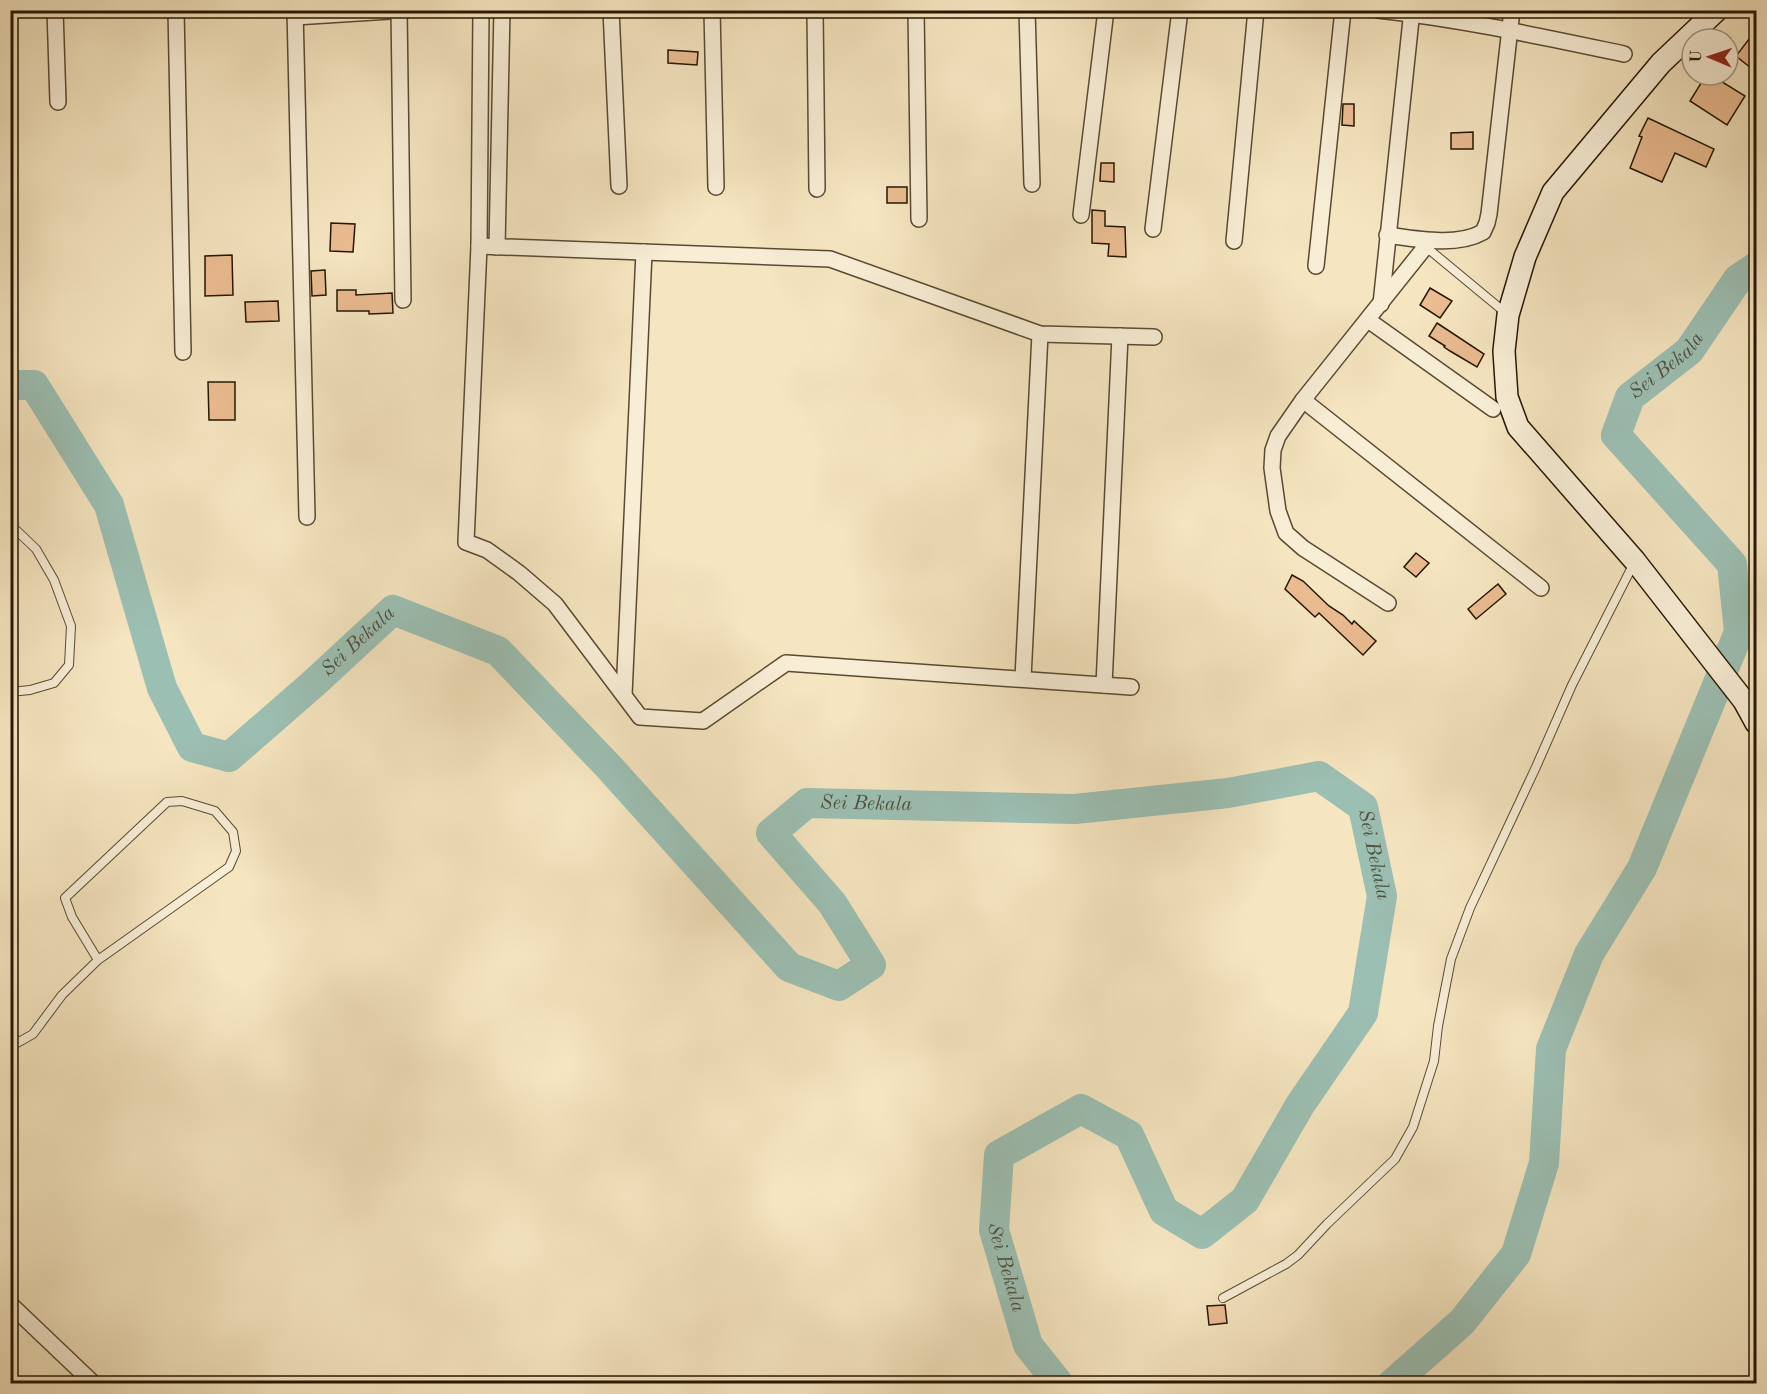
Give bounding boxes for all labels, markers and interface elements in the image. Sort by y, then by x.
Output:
north arrow [1680,27,1740,87]
text: U [1689,50,1705,63]
water label: Sei Bekala [1626,329,1708,403]
water label: Sei Bekala [318,603,399,680]
water label: Sei Bekala [820,793,913,815]
water label: Sei Bekala [1354,808,1393,902]
water label: Sei Bekala [984,1223,1028,1315]

